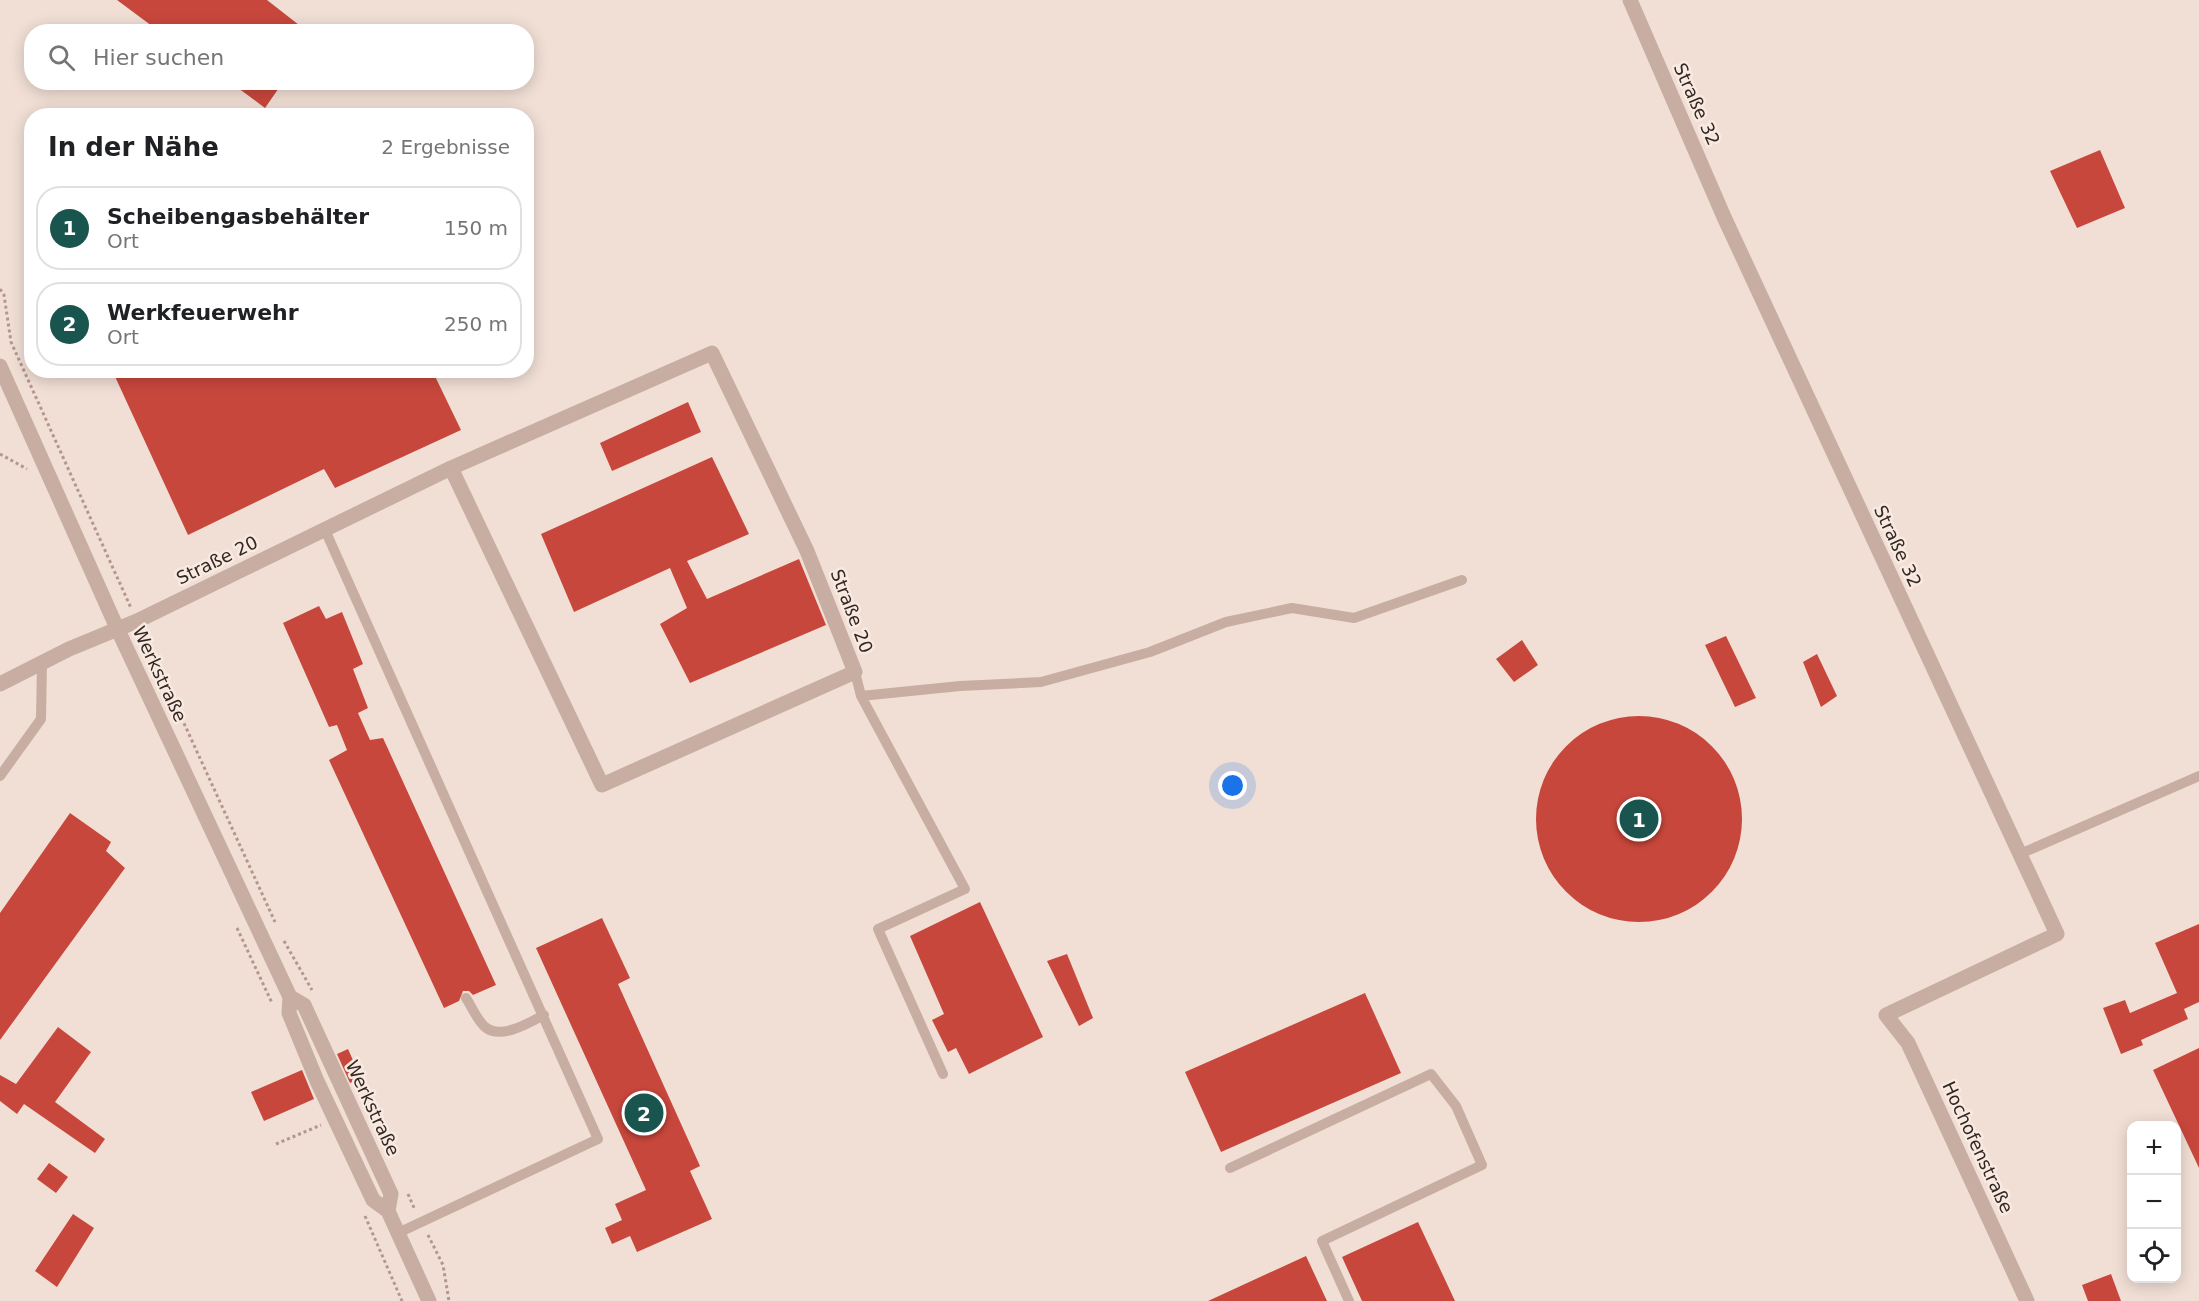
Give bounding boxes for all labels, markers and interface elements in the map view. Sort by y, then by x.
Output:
search box [24,24,534,90]
icon: search [45,41,78,74]
text: Hier suchen [93,45,224,70]
street label: Straße 32 [1670,60,1724,148]
text: In der Nähe [48,132,219,162]
text: 2 Ergebnisse [381,135,510,159]
text: Scheibengasbehälter [107,204,369,229]
text: 1 [63,216,76,240]
text: 150 m [444,216,508,240]
text: Ort [107,229,139,253]
text: Werkfeuerwehr [107,300,299,325]
text: 2 [63,312,76,336]
text: 250 m [444,312,508,336]
text: Ort [107,325,139,349]
street label: Straße 32 [1870,502,1926,590]
street label: Straße 20 [173,531,261,589]
street label: Straße 20 [826,566,878,656]
street label: Werkstraße [129,623,191,725]
your location [1218,771,1247,800]
pin: 1 [1620,796,1658,842]
street label: Werkstraße [342,1057,404,1159]
street label: Hochofenstraße [1938,1078,2018,1216]
pin: 2 [624,1090,664,1136]
map controls [2127,1121,2181,1283]
button: + [2127,1121,2181,1175]
button: − [2127,1175,2181,1229]
button: locate [2127,1229,2181,1283]

